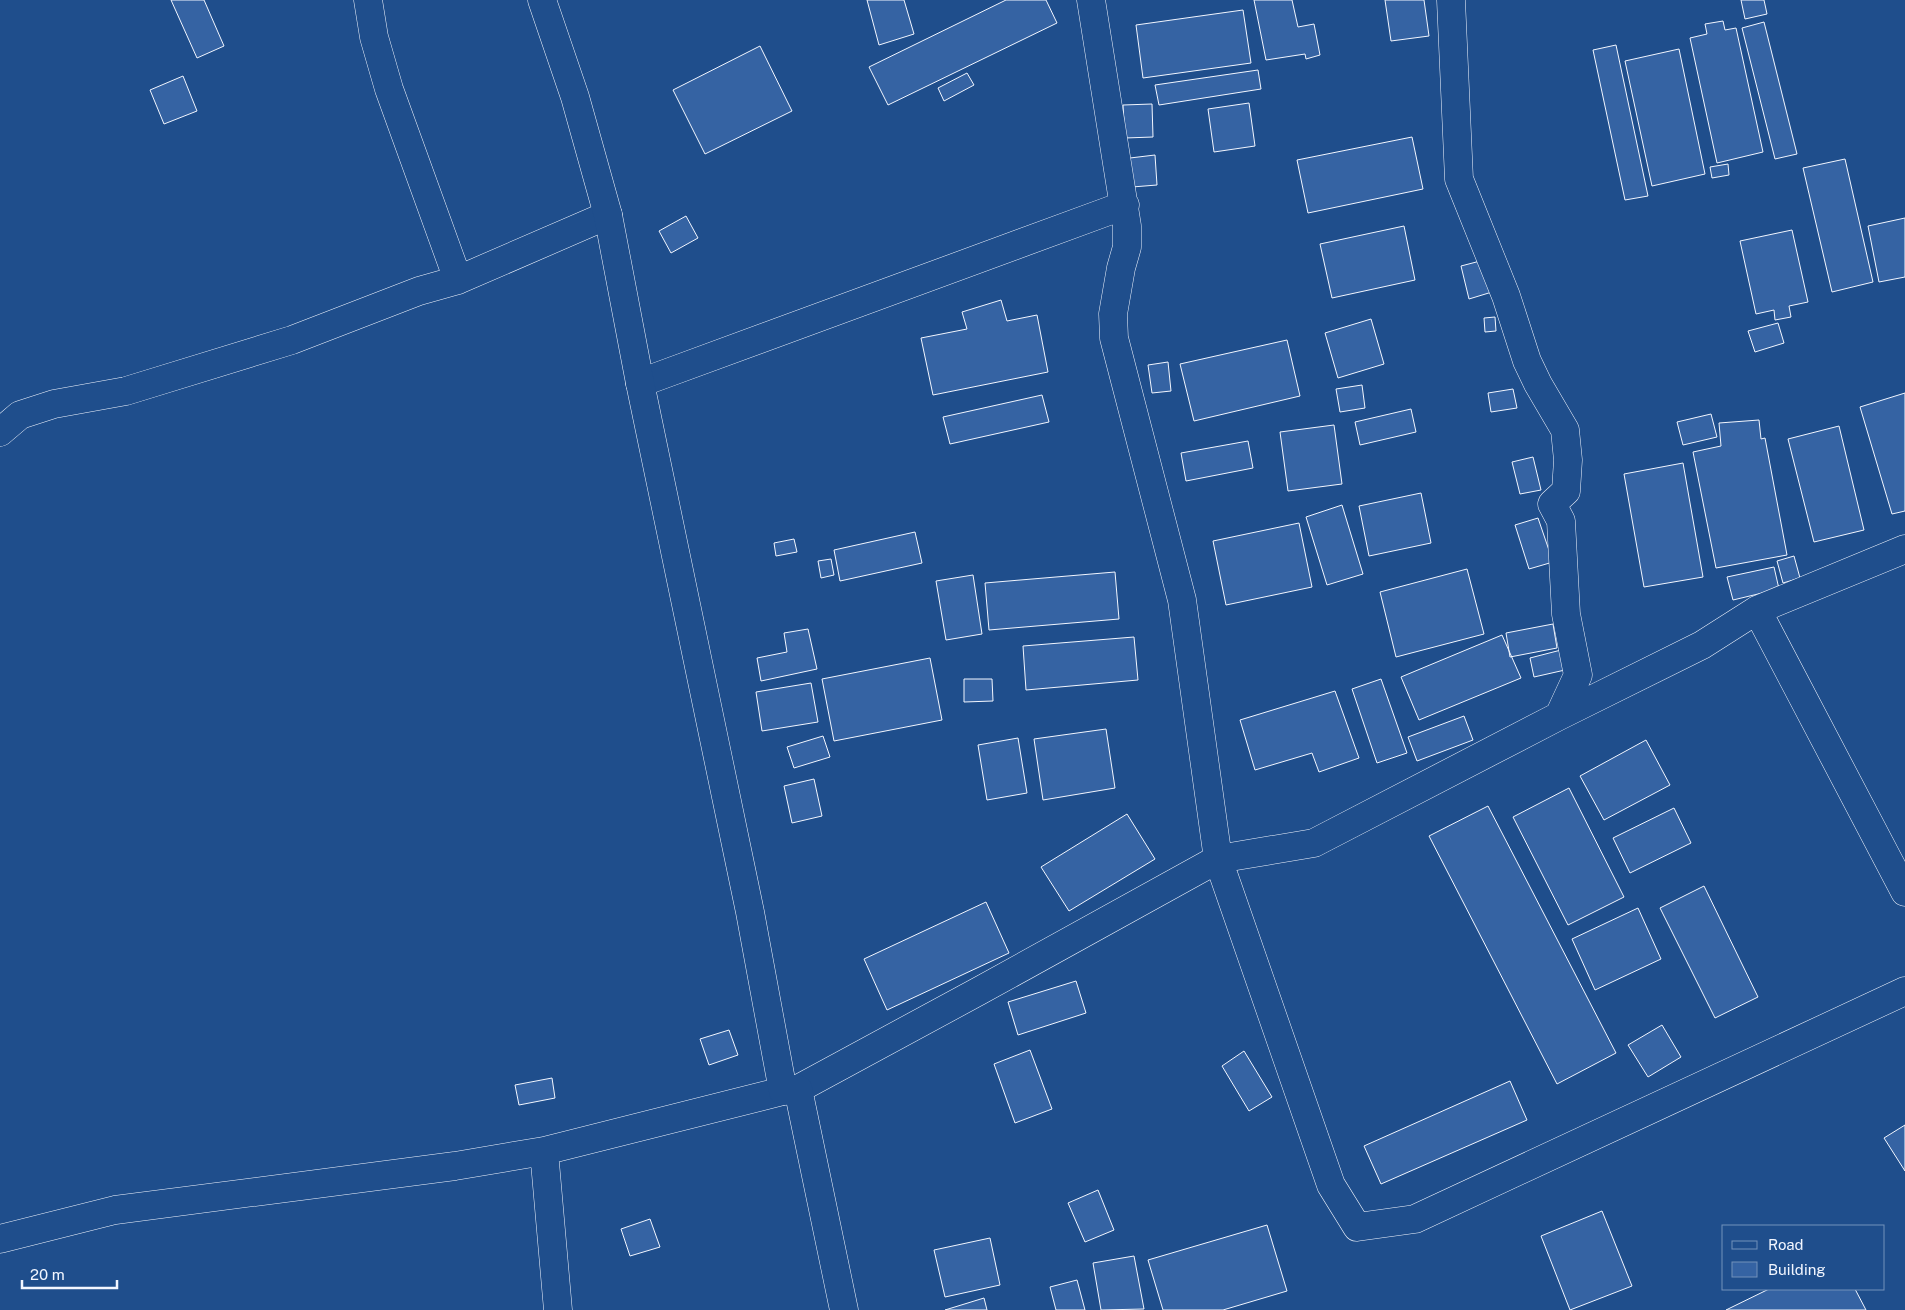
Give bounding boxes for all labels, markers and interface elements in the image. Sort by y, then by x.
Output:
legend [1722,1225,1885,1290]
text: Road [1768,1236,1804,1253]
scale bar [22,1258,118,1290]
text: Building [1768,1261,1826,1278]
text: 20 m [30,1266,65,1283]

